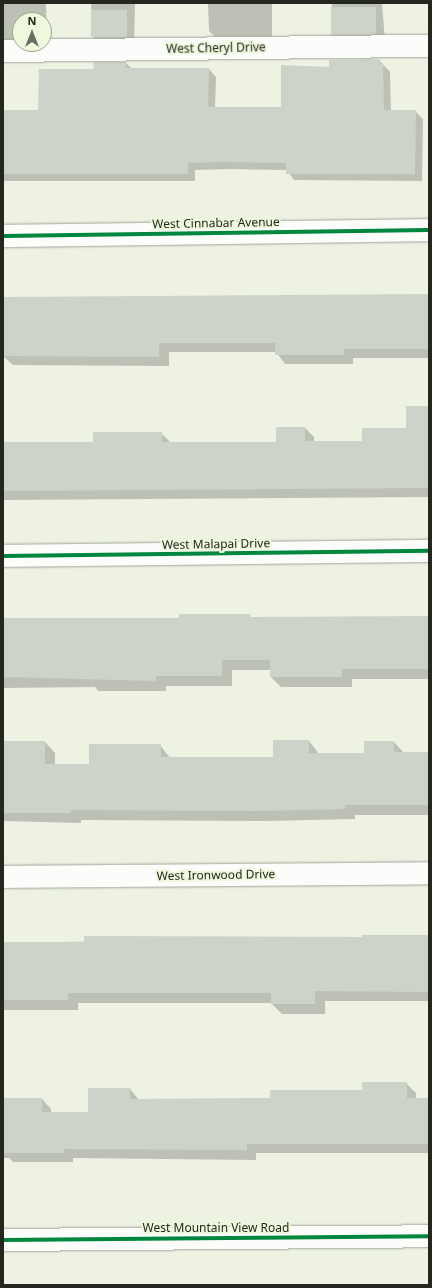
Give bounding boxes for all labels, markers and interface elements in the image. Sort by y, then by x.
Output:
north arrow [12,12,52,52]
text: N [28,13,36,28]
street label: West Cheryl Drive [166,40,266,56]
street label: West Cinnabar Avenue [152,215,280,231]
street label: West Malapai Drive [162,536,270,552]
street label: West Ironwood Drive [157,867,275,883]
street label: West Mountain View Road [143,1221,289,1235]

